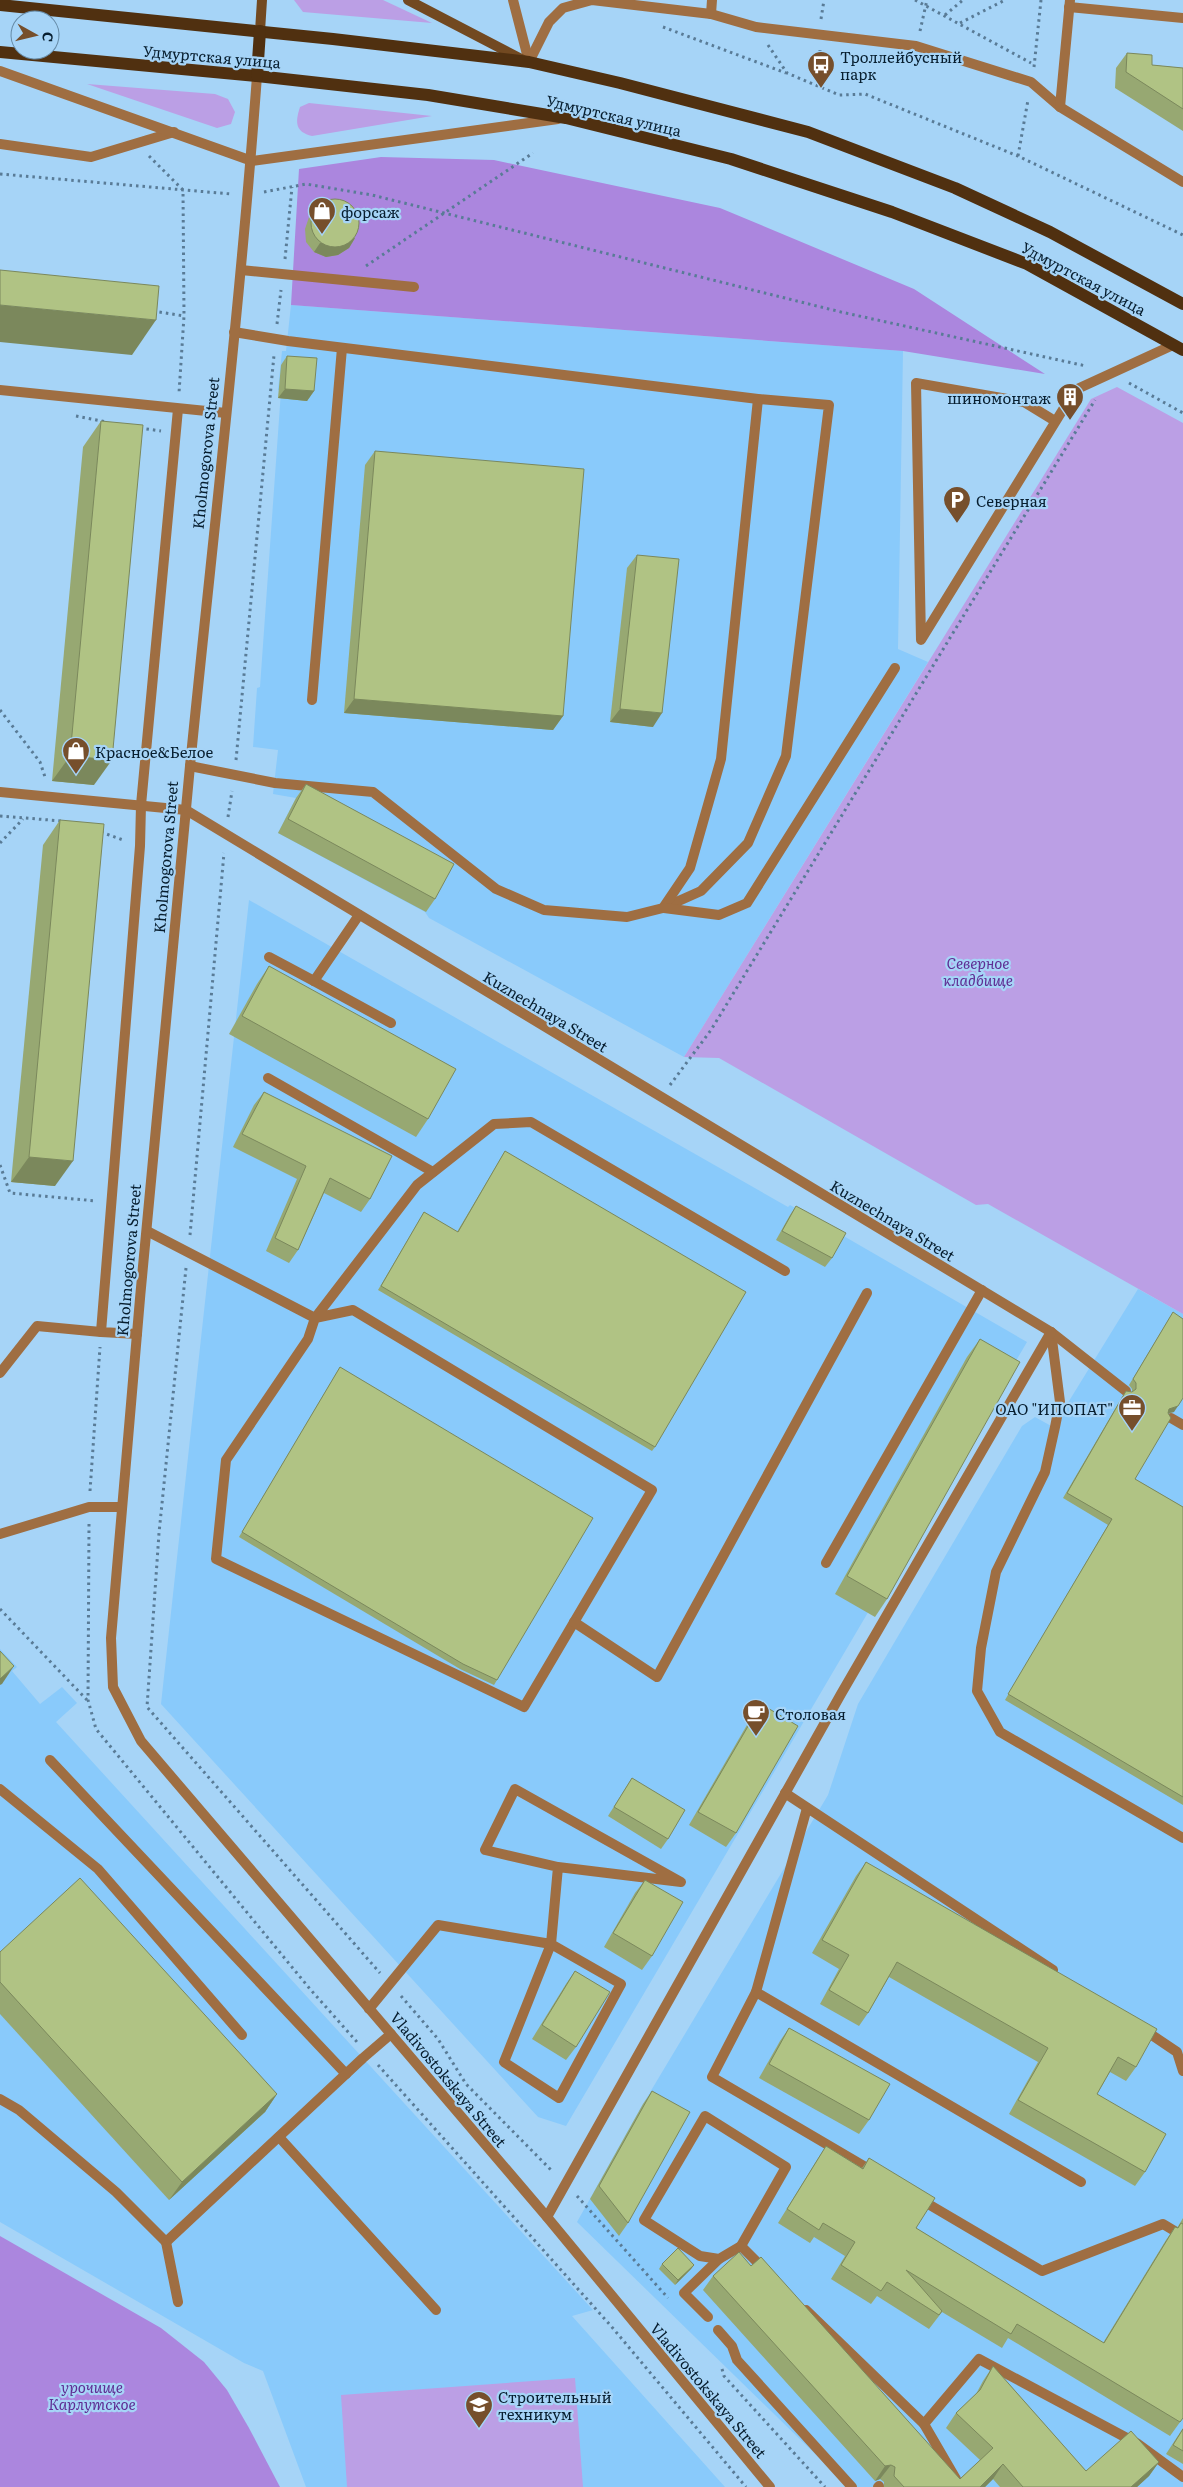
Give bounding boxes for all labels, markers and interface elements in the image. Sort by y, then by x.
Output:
north arrow [10,10,60,60]
text: С [38,31,59,43]
street label: Удмуртская улица [142,39,283,74]
place label: Троллейбусный парк [840,45,962,85]
bus stop icon: Троллейбусный парк [806,50,836,89]
street label: Удмуртская улица [544,88,685,142]
shop icon: форсаж [307,196,337,235]
place label: форсаж [341,200,400,223]
street label: Удмуртская улица [1018,235,1151,321]
street label: Kholmogorova Street [186,376,224,530]
building icon: шиномонтаж [1055,382,1085,421]
place label: шиномонтаж [947,386,1051,409]
parking icon: Северная [942,485,972,524]
place label: Северная [976,489,1047,512]
shop icon: Красное&Белое [61,736,91,775]
place label: Красное&Белое [95,740,213,763]
street label: Kholmogorova Street [147,780,183,934]
park label: Северное кладбище [943,951,1013,991]
street label: Kuznechnaya Street [479,965,613,1057]
street label: Kuznechnaya Street [826,1174,960,1266]
street label: Kholmogorova Street [110,1183,146,1337]
office icon: ОАО "ИПОПАТ" [1117,1393,1147,1432]
place label: ОАО "ИПОПАТ" [995,1397,1113,1420]
cafe icon: Столовая [741,1698,771,1737]
place label: Столовая [775,1702,846,1725]
street label: Vladivostokskaya Street [385,2006,513,2152]
street label: Vladivostokskaya Street [645,2317,773,2463]
park label: урочище Карлутское [48,2375,136,2415]
place label: Строительный техникум [498,2385,612,2425]
school or university icon: Строительный техникум [464,2390,494,2429]

